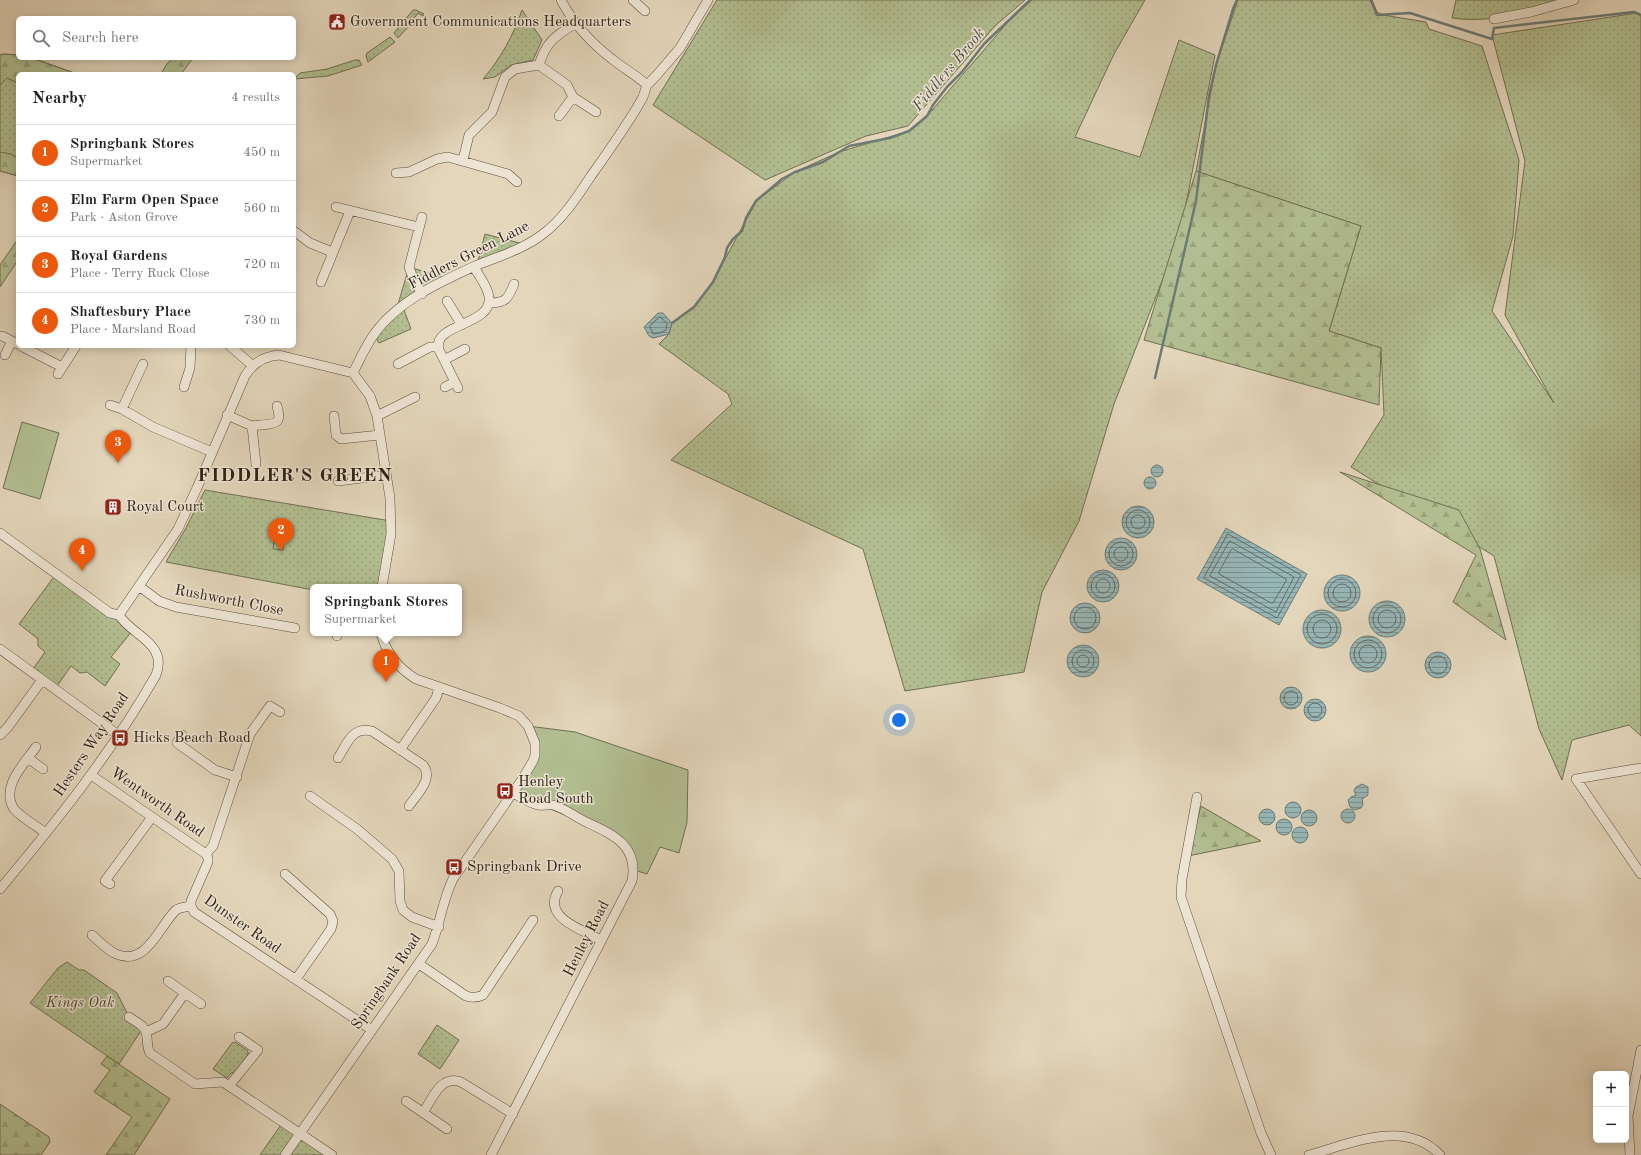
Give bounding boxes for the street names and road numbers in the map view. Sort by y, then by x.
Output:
street label: Fiddlers Green Lane [406,219,532,293]
street label: Rushworth Close [173,583,285,619]
street label: Hesters Way Road [52,690,132,800]
street label: Wentworth Road [107,765,207,841]
street label: Dunster Road [201,893,283,957]
street label: Henley Road [561,898,613,980]
street label: Springbank Road [349,931,425,1033]

